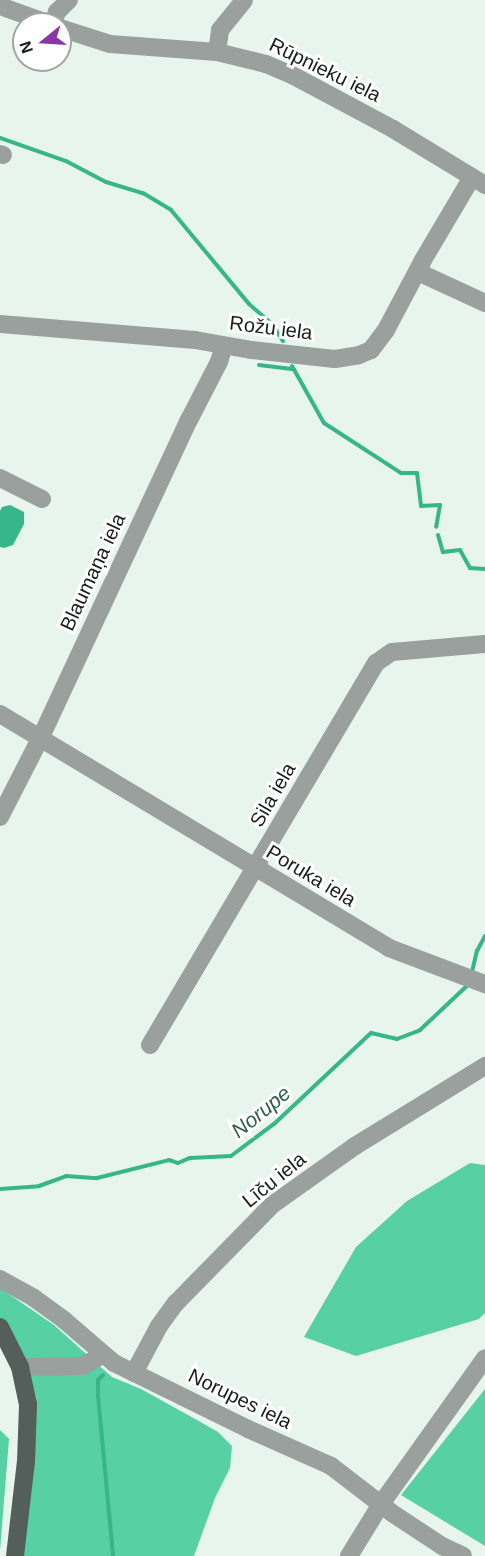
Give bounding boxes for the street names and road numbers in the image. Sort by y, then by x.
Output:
street label: Rūpnieku iela [265,33,385,107]
street label: Rožu iela [228,311,314,345]
street label: Blaumaņa iela [55,509,131,635]
street label: Sila iela [245,759,301,831]
street label: Poruka iela [262,840,360,912]
street label: Līču iela [238,1147,310,1213]
street label: Norupes iela [184,1364,296,1434]

